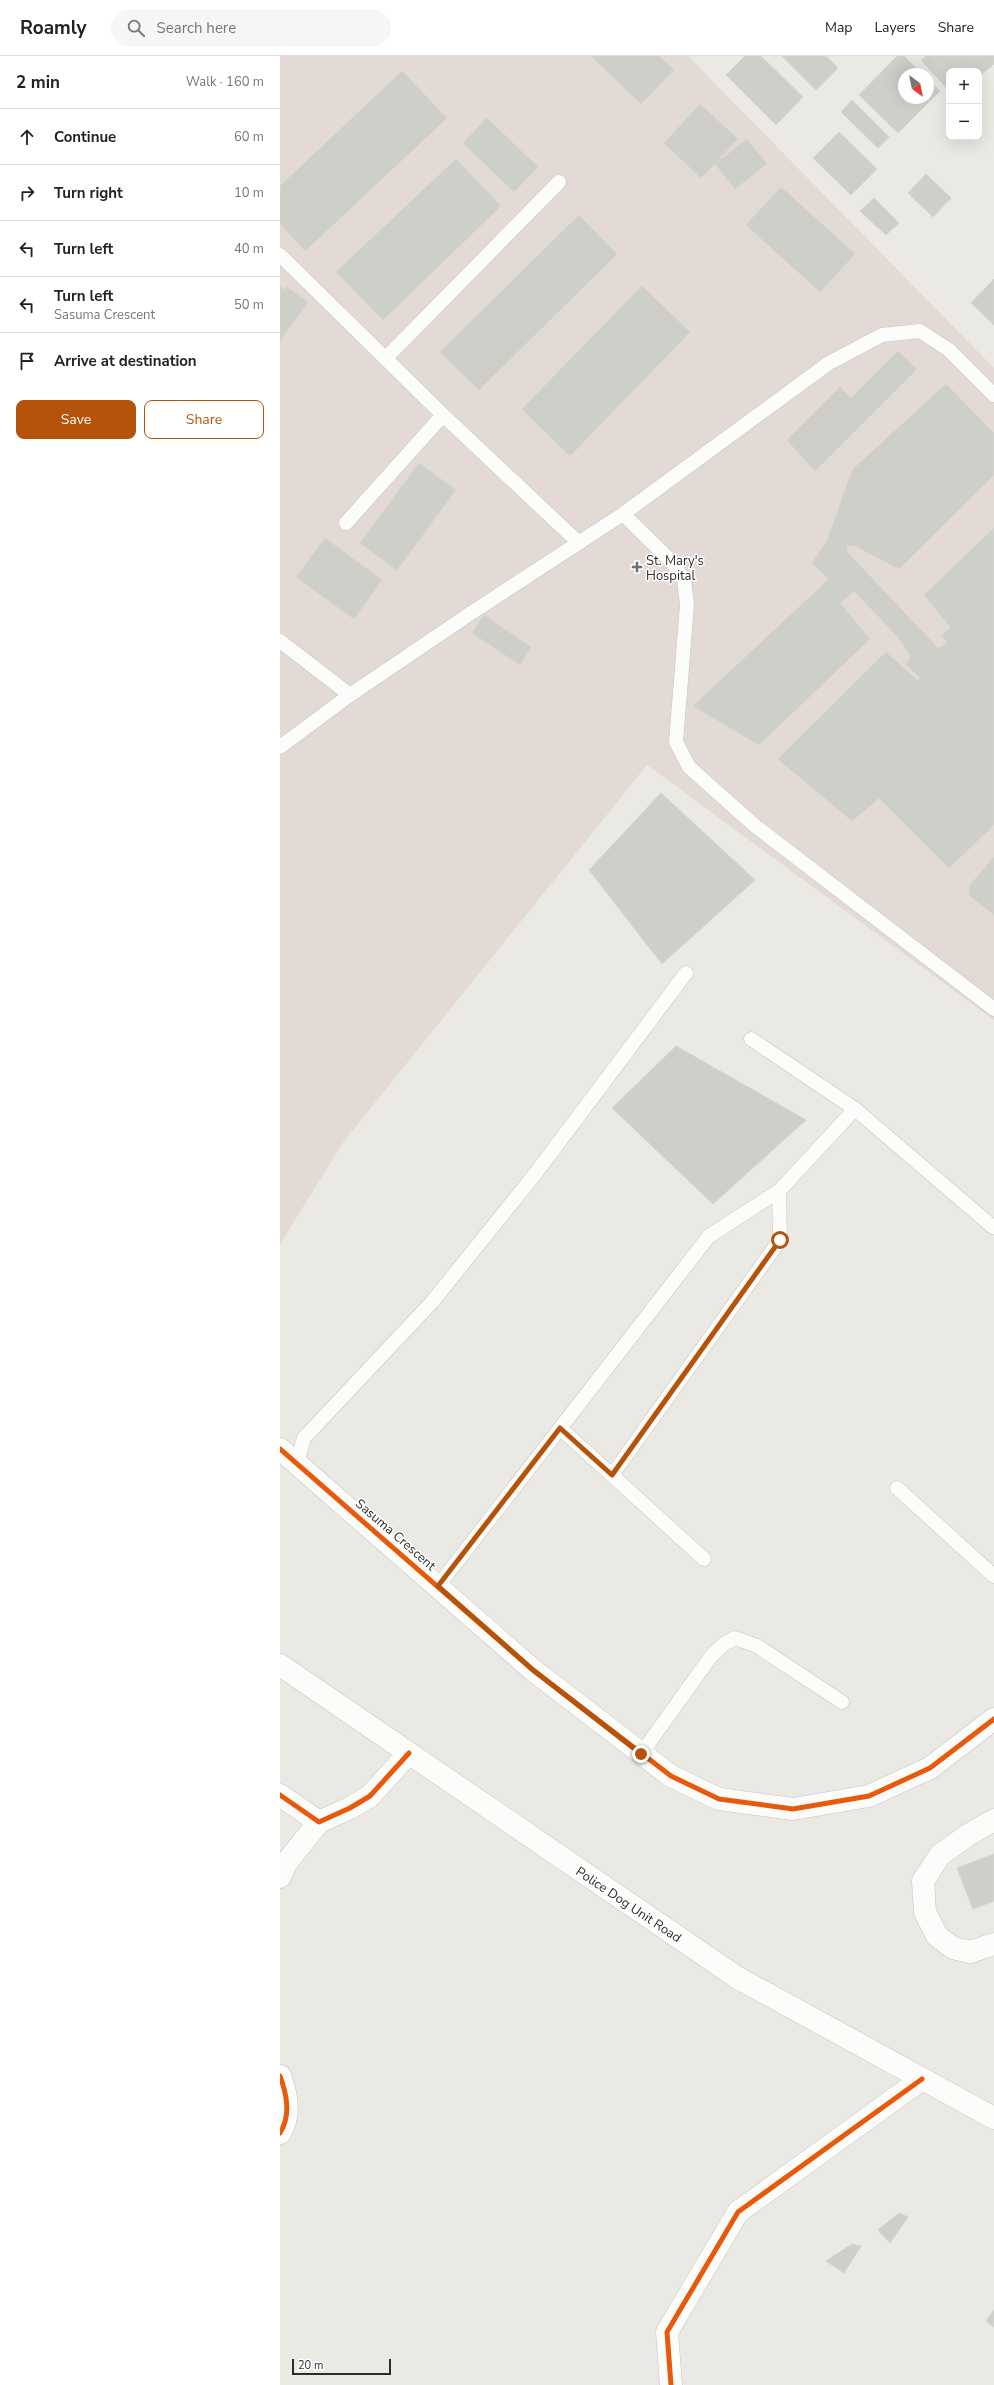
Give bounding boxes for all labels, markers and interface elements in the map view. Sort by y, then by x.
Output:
search box [111,10,391,46]
text: Roamly [20,15,87,41]
icon: search [125,17,147,39]
text: Search here [157,18,236,38]
text: Map [825,18,852,37]
text: Layers [874,18,916,37]
text: Share [938,18,974,37]
north arrow [898,68,934,104]
map controls [946,68,982,140]
button: + [946,68,982,104]
text: 2 min [16,71,60,94]
text: Walk · 160 m [186,73,264,91]
button: − [946,104,982,140]
icon: ahead [16,126,38,148]
text: Continue [54,127,116,147]
text: 60 m [234,128,264,146]
icon: right [16,182,38,204]
text: Turn right [54,183,123,203]
text: 10 m [234,184,264,202]
icon: left [16,238,38,260]
text: Turn left [54,239,113,259]
text: 40 m [234,240,264,258]
text: Turn left [54,286,113,306]
icon: left [16,294,38,316]
text: 50 m [234,296,264,314]
text: Sasuma Crescent [54,306,155,324]
icon: arrive [16,350,38,372]
text: Arrive at destination [54,351,197,371]
button: Save [16,400,136,439]
button: Share [144,400,264,439]
place label: St. Mary's Hospital [646,552,704,585]
marker: St. Mary's Hospital [631,561,643,573]
route start [771,1231,789,1249]
street label: Sasuma Crescent [351,1495,440,1575]
route end [632,1745,650,1763]
street label: Police Dog Unit Road [572,1863,685,1947]
scale bar [292,2357,391,2376]
text: 20 m [298,2358,323,2373]

